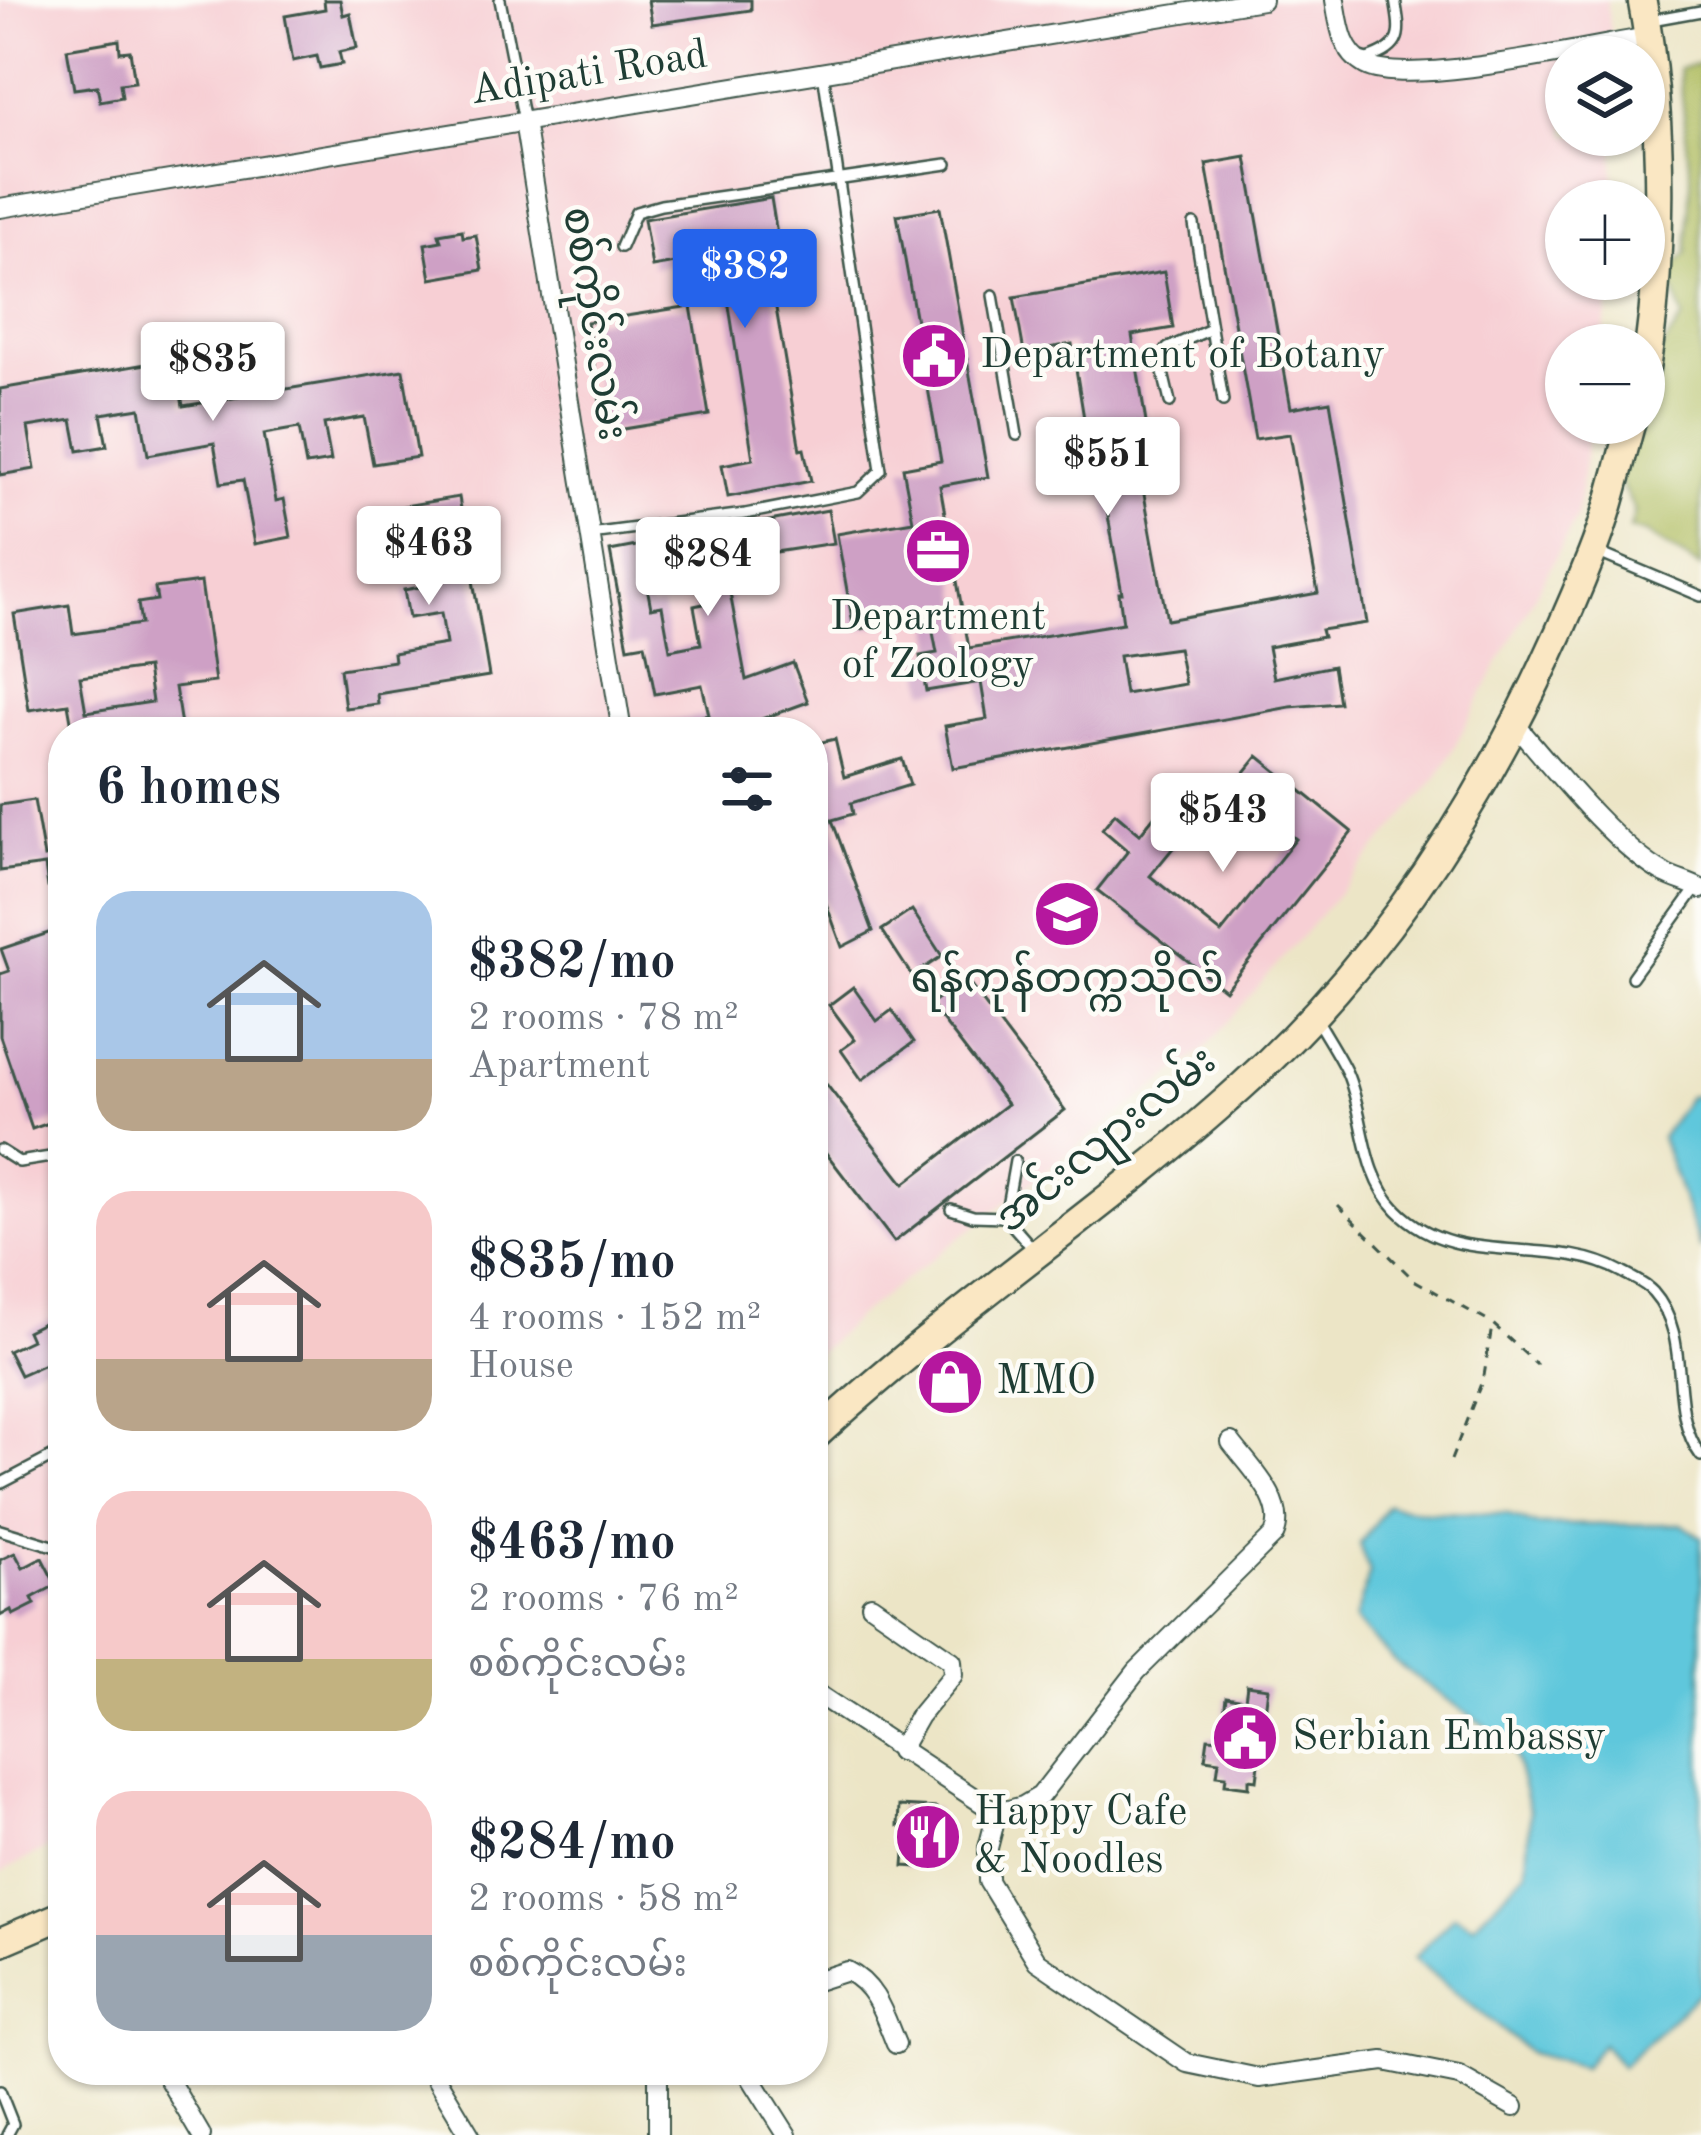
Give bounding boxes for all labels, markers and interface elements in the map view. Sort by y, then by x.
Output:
street label: Adipati Road [468,35,710,113]
map controls [1545,36,1665,444]
button: layers [1545,36,1665,156]
button: + [1545,180,1665,300]
street label: စစ်ကိုင်းလမ်း [544,203,642,445]
pin: $382 [674,229,816,331]
text: $382 [700,248,790,287]
public building icon: Department of Botany [899,321,969,391]
pin: $835 [142,322,284,424]
button: − [1545,324,1665,444]
place label: Department of Botany [980,335,1385,377]
text: $835 [168,341,258,380]
pin: $551 [1037,417,1179,519]
text: $551 [1063,436,1153,475]
pin: $463 [358,506,500,608]
office icon: Department of Zoology [903,516,973,586]
pin: $284 [637,517,779,619]
text: $463 [384,525,474,564]
text: $284 [663,536,753,575]
place label: Department of Zoology [830,597,1046,687]
icon: filters [714,756,780,822]
text: 6 homes [96,764,281,815]
pin: $543 [1152,773,1294,875]
text: $543 [1178,792,1268,831]
school or university icon: ရန်ကုန်တက္ကသိုလ် [1032,879,1102,949]
text: $382/mo [468,938,676,989]
icon: home [192,939,336,1083]
place label: ရန်ကုန်တက္ကသိုလ် [910,950,1224,1012]
text: 2 rooms · 78 m² [468,999,739,1038]
street label: အင်းလျားလမ်း [983,1032,1231,1250]
text: Apartment [468,1047,651,1086]
text: $835/mo [468,1238,676,1289]
icon: home [192,1239,336,1383]
text: 4 rooms · 152 m² [468,1299,761,1338]
text: House [468,1347,574,1386]
shop icon: MMO [915,1347,985,1417]
place label: MMO [996,1361,1096,1403]
text: $463/mo [468,1519,676,1570]
icon: home [192,1539,336,1683]
text: 2 rooms · 76 m² [468,1580,739,1619]
text: စစ်ကိုင်းလမ်း [468,1646,687,1685]
public building icon: Serbian Embassy [1210,1703,1280,1773]
place label: Serbian Embassy [1292,1717,1606,1759]
place label: Happy Cafe & Noodles [974,1792,1187,1882]
restaurant icon: Happy Cafe & Noodles [893,1802,963,1872]
text: $284/mo [468,1819,676,1870]
icon: home [192,1839,336,1983]
text: 2 rooms · 58 m² [468,1880,739,1919]
text: စစ်ကိုင်းလမ်း [468,1946,687,1985]

